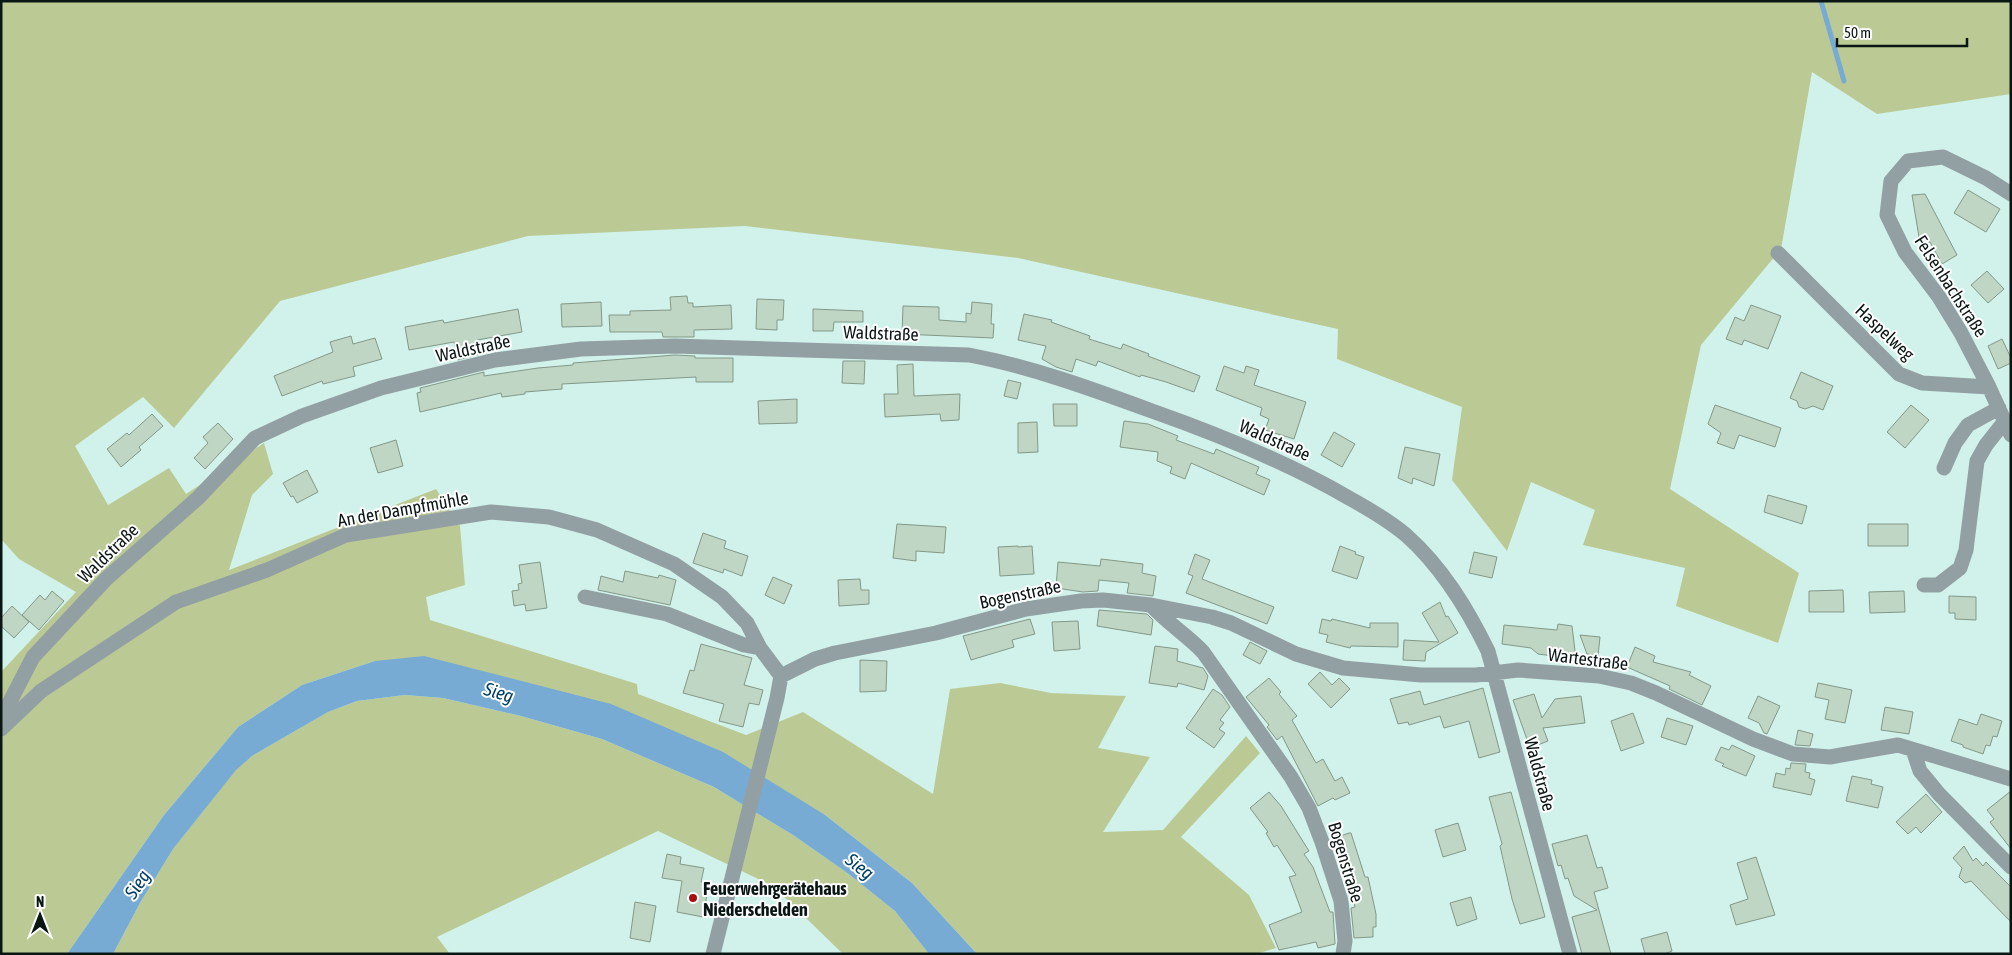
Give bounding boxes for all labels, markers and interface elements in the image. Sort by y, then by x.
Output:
scale bar [1837,15,1967,47]
text: 50 m [1844,24,1871,41]
street label: Felsenbachstraße [1910,231,1992,341]
street label: Haspelweg [1851,299,1919,365]
street label: Waldstraße [843,321,919,345]
street label: Waldstraße [434,330,512,366]
street label: Waldstraße [1236,415,1314,465]
street label: An der Dampfmühle [336,487,470,531]
street label: Waldstraße [74,519,142,587]
street label: Bogenstraße [977,575,1063,613]
street label: Wartestraße [1547,644,1629,674]
water label: Sieg [481,677,516,707]
street label: Waldstraße [1520,735,1560,813]
street label: Bogenstraße [1324,819,1368,905]
water label: Sieg [841,848,878,884]
water label: Sieg [119,866,154,903]
place label: Feuerwehrgerätehaus Niederschelden [703,878,847,920]
north arrow [15,890,65,940]
marker: Feuerwehrgerätehaus Niederschelden [687,892,699,904]
text: N [36,894,44,910]

